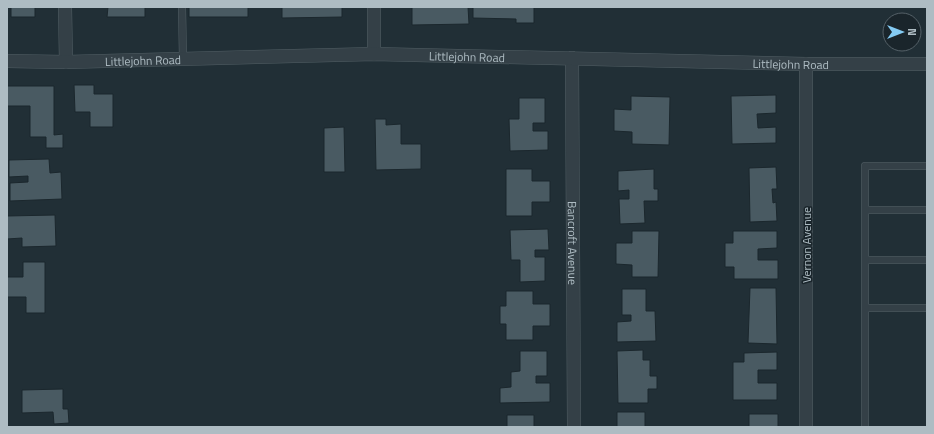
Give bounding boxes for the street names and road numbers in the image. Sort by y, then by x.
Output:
street label: Littlejohn Road [429,46,505,67]
street label: Littlejohn Road [105,50,181,70]
street label: Littlejohn Road [752,53,829,74]
street label: Bancroft Avenue [563,201,583,285]
street label: Vernon Avenue [797,207,816,283]

